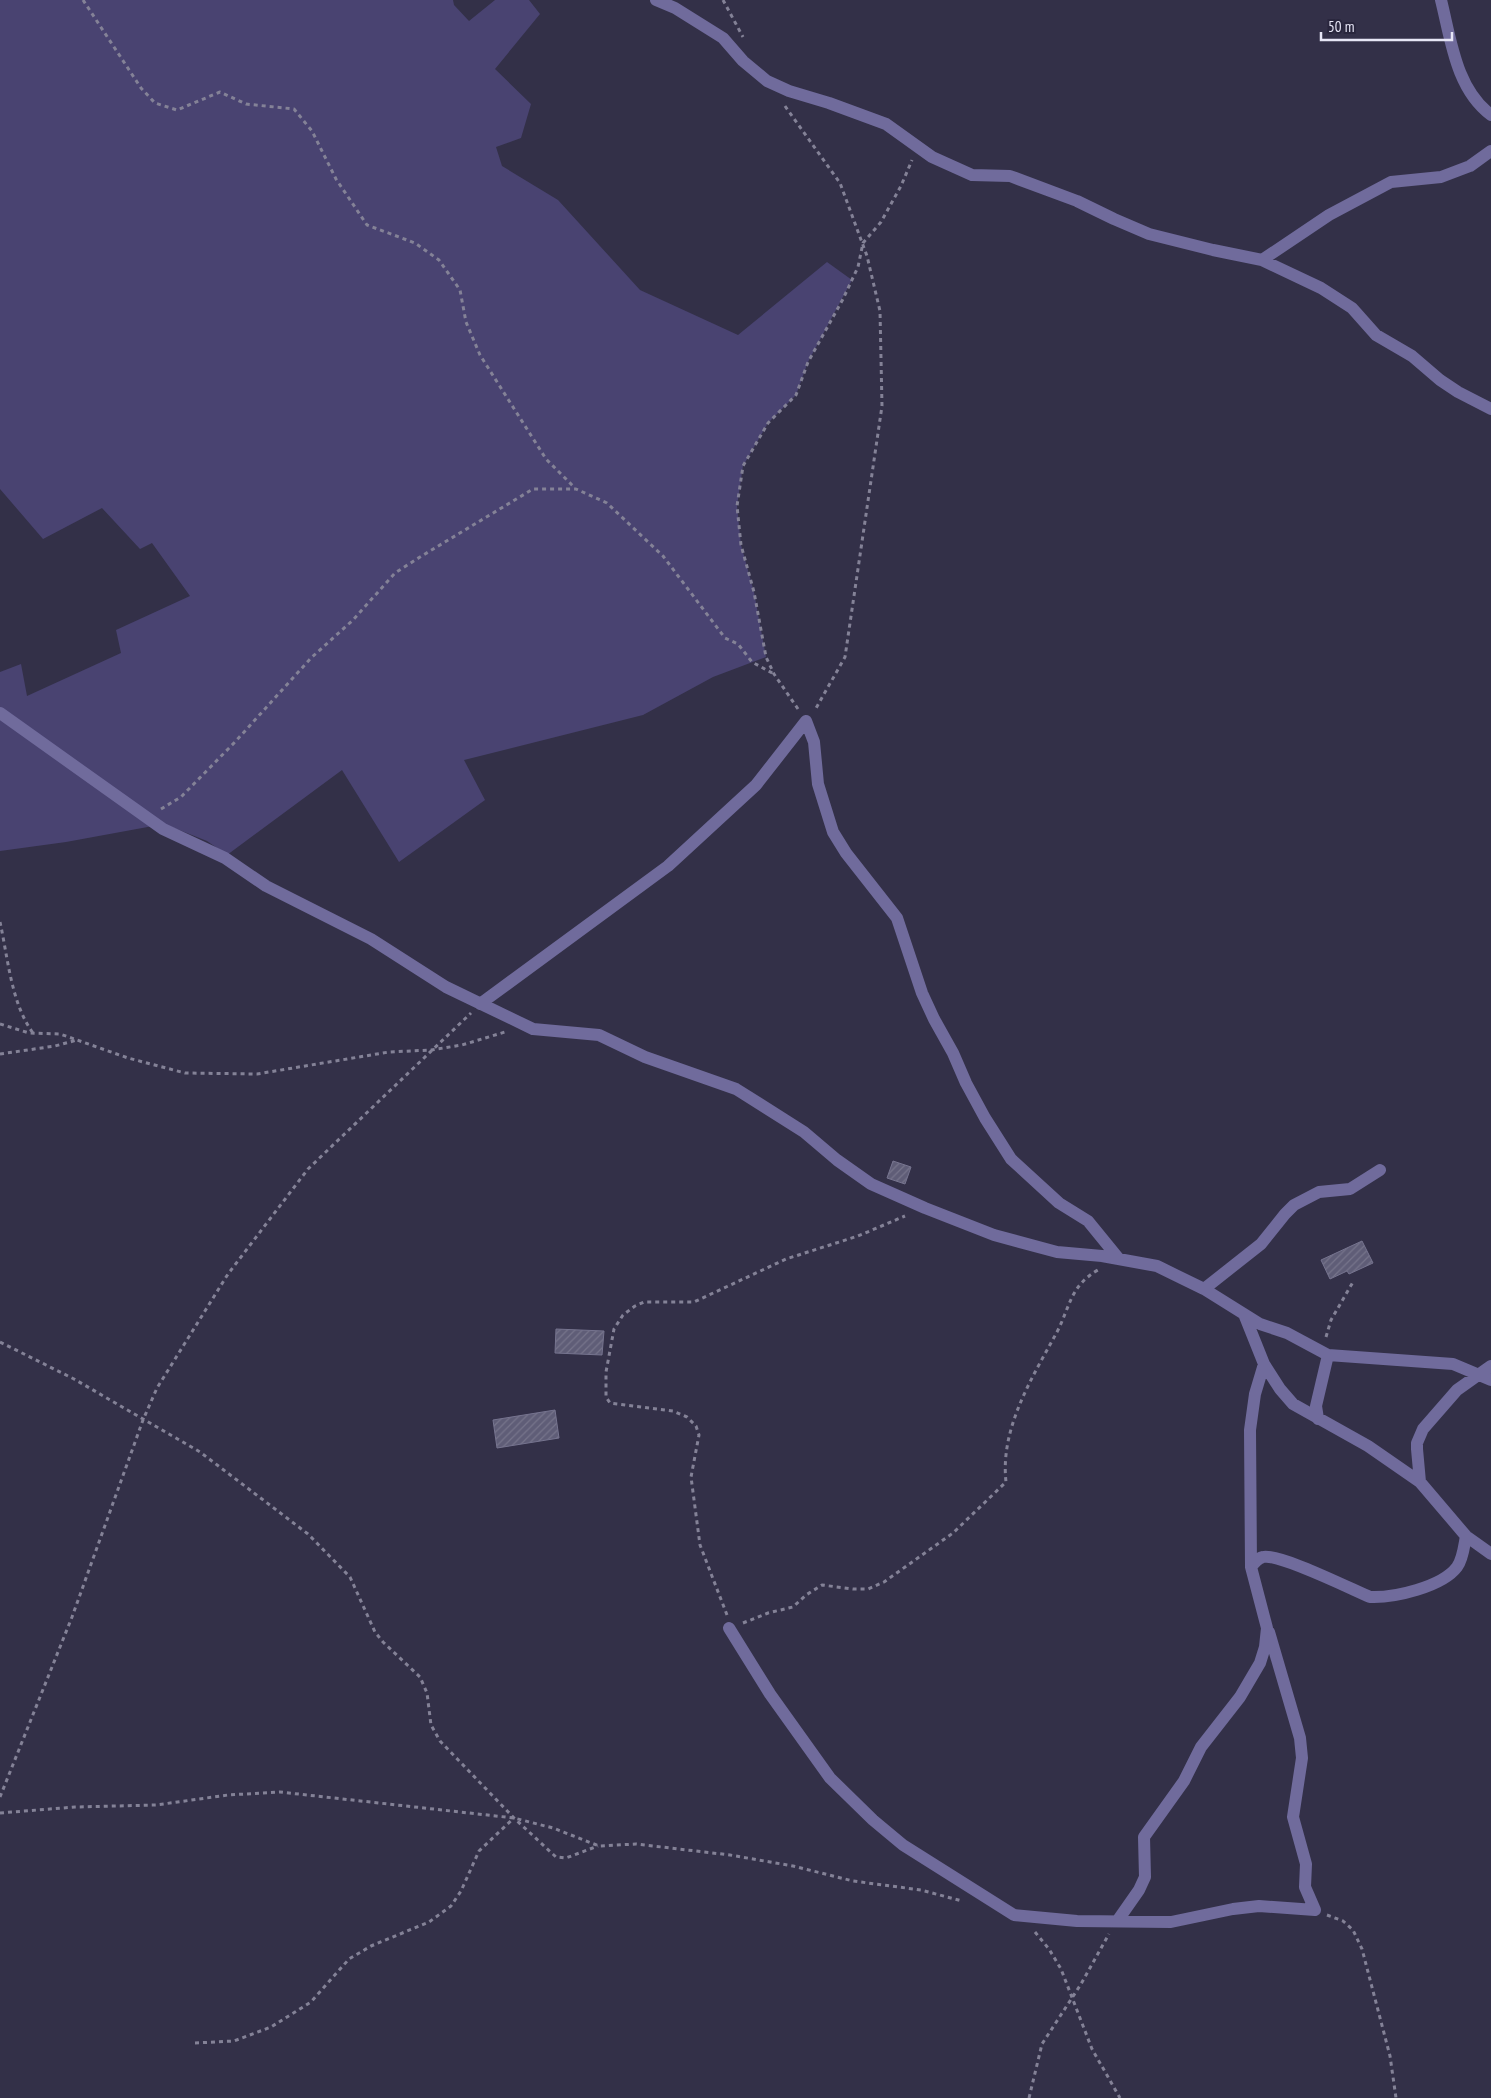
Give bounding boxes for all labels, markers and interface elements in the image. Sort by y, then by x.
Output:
scale bar [1321,10,1452,42]
text: 50 m [1328,17,1354,36]

